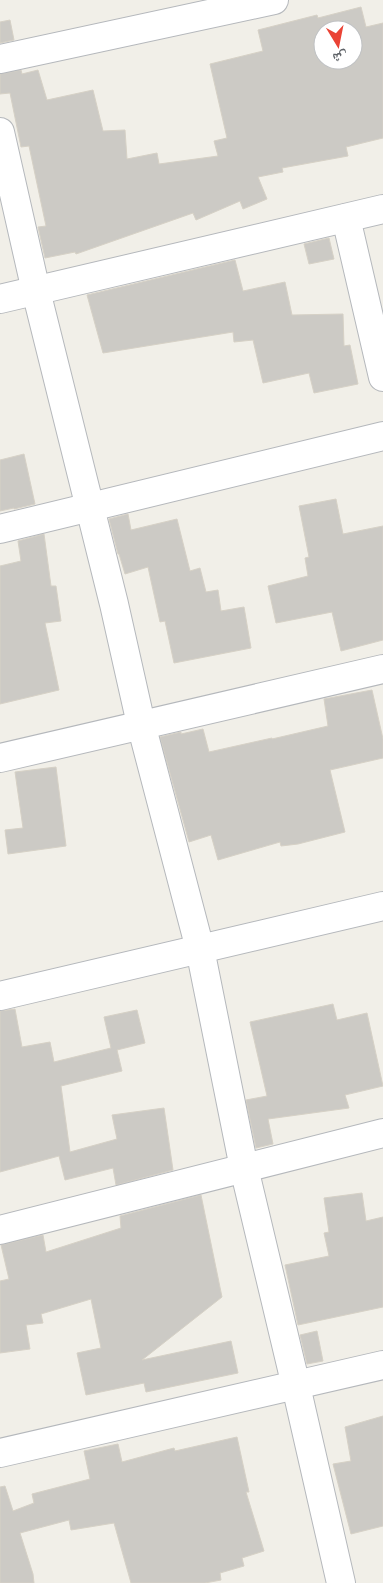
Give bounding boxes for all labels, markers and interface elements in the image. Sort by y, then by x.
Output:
north arrow [313,20,363,70]
text: ش [331,48,349,68]

